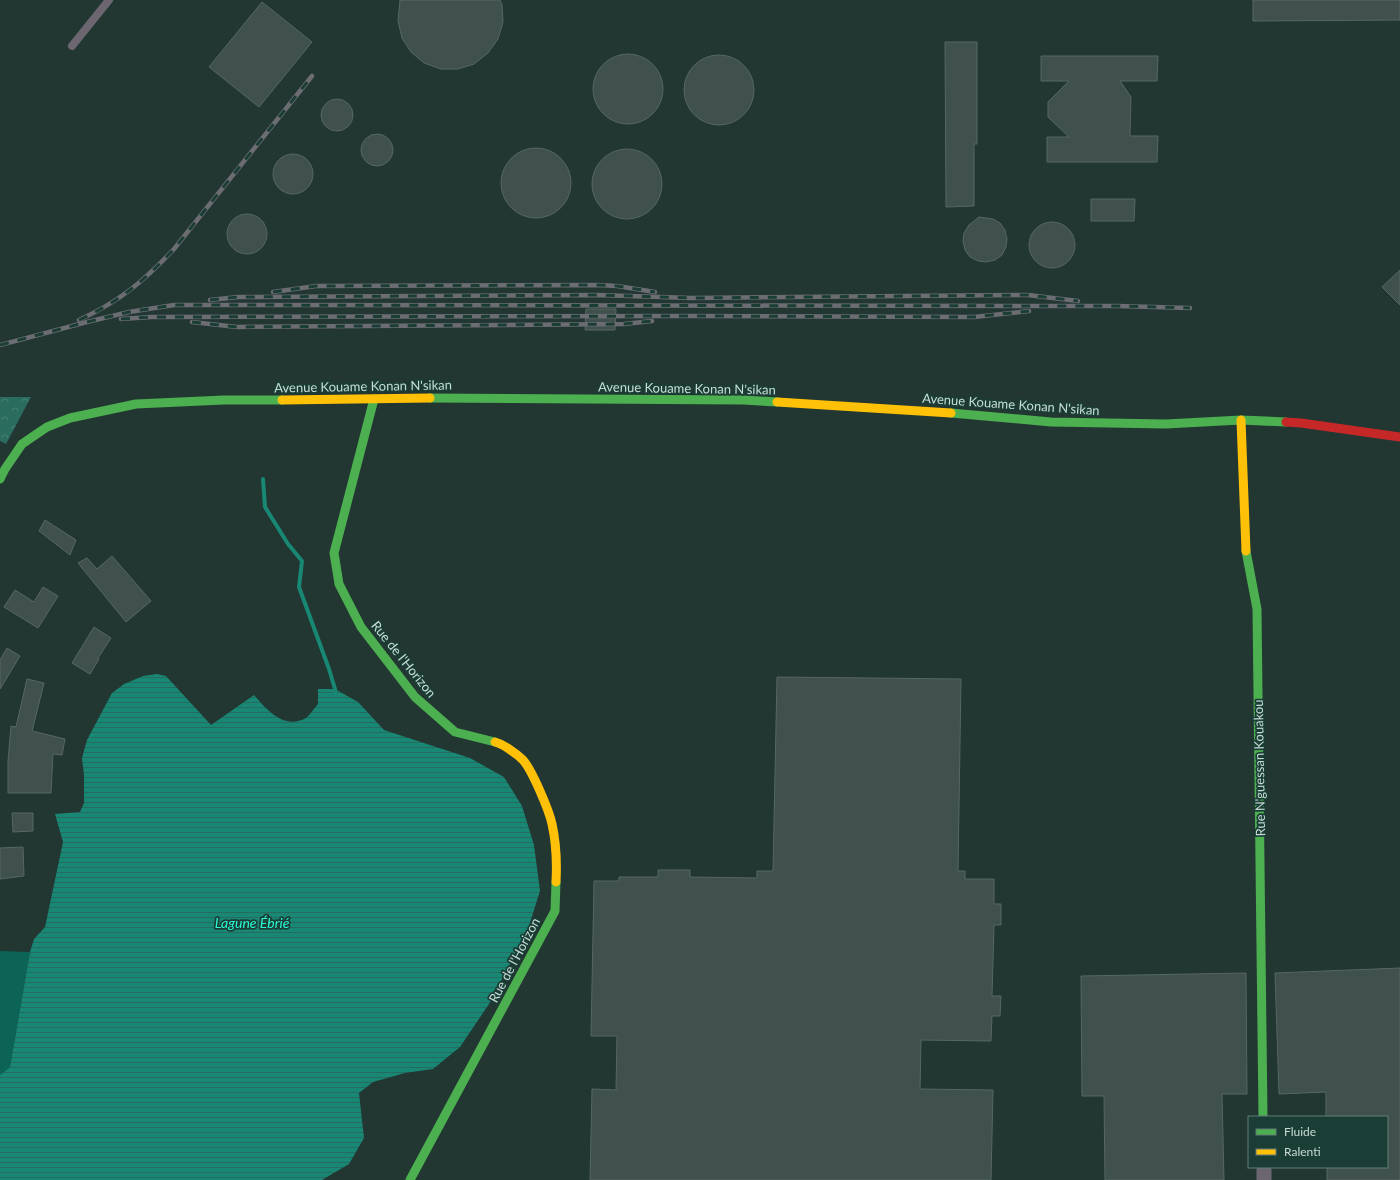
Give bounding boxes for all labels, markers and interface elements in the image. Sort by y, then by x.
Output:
street label: Avenue Kouame Konan N'sikan [274,376,452,396]
street label: Avenue Kouame Konan N'sikan [598,378,776,398]
street label: Avenue Kouame Konan N'sikan [922,390,1100,418]
street label: Rue de l'Horizon [368,618,440,700]
street label: Rue N'guessan Kouakou [1250,699,1268,837]
water label: Lagune Ébrié [215,914,290,931]
street label: Rue de l'Horizon [485,915,543,1005]
legend [1248,1116,1388,1168]
text: Fluide [1284,1124,1316,1139]
text: Ralenti [1284,1144,1321,1159]

